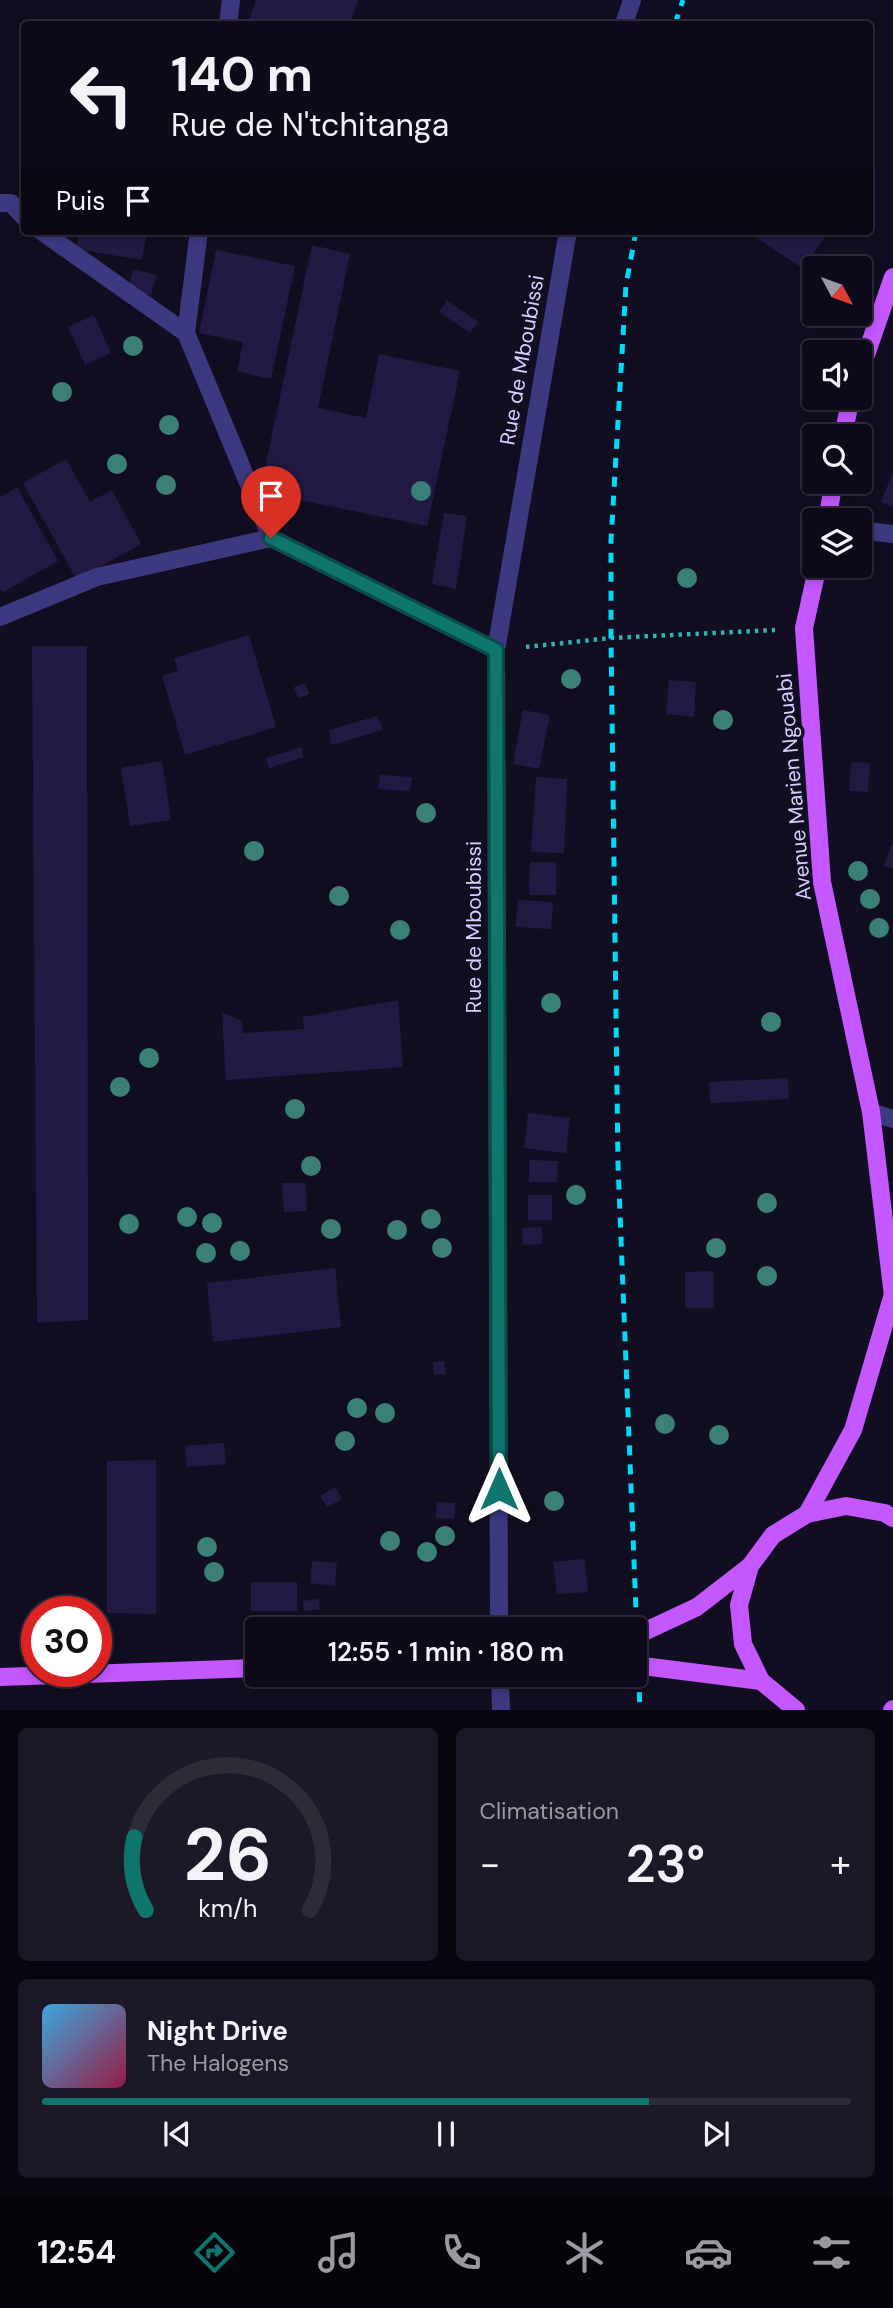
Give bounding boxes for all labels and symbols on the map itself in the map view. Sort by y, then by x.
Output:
north arrow [802,256,872,326]
street label: Rue de Mboubissi [493,273,551,447]
pin [241,466,301,538]
street label: Avenue Marien Ngouabi [770,672,818,902]
street label: Rue de Mboubissi [460,841,488,1013]
position arrow [462,1452,536,1526]
speed limit sign: 30 [21,1596,112,1687]

